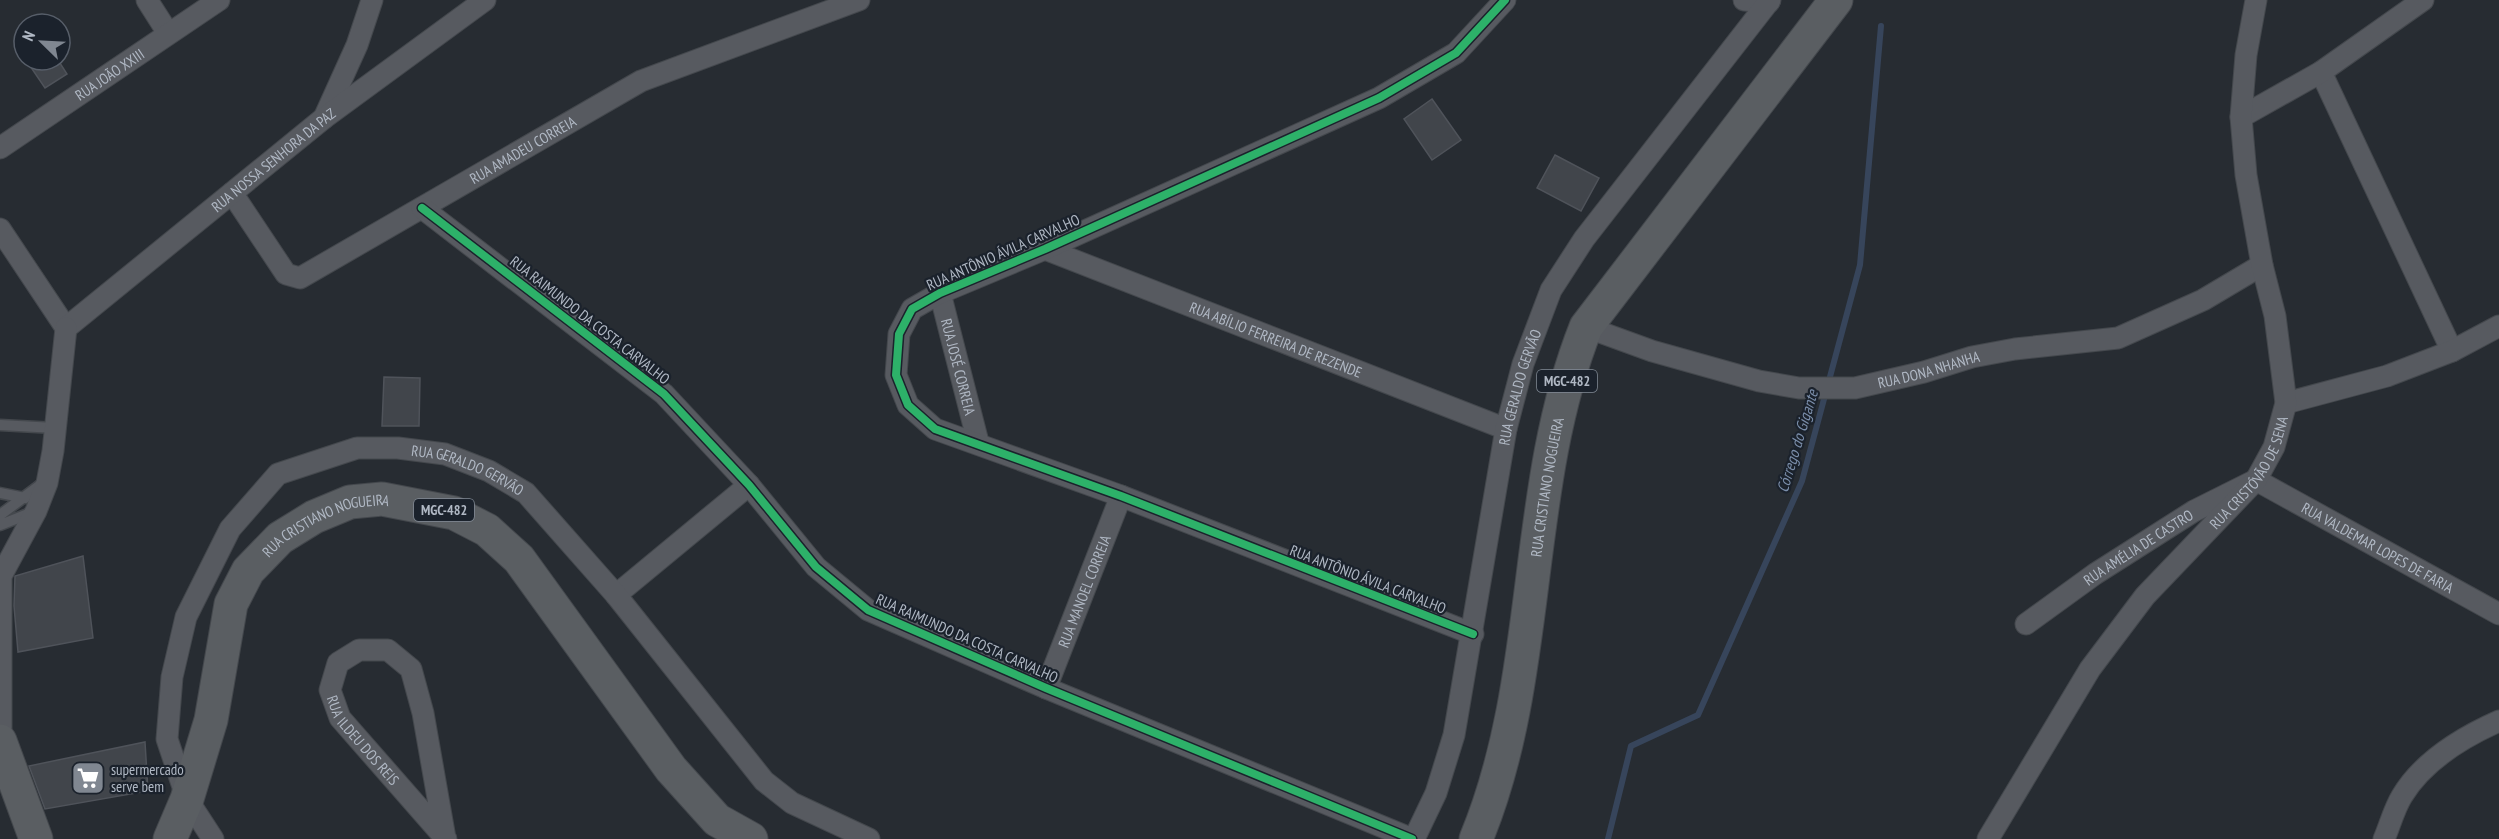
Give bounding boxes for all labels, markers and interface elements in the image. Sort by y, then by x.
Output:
north arrow [12,12,72,72]
text: N [17,28,39,44]
street label: RUA JOÃO XXIII [71,44,148,104]
street label: RUA NOSSA SENHORA DA PAZ [207,103,339,216]
street label: RUA AMADEU CORREIA [466,111,580,188]
street label: RUA ANTÔNIO ÁVILA CARVALHO [923,210,1083,294]
street label: RUA RAIMUNDO DA COSTA CARVALHO [506,252,674,388]
street label: RUA ABÍLIO FERREIRA DE REZENDE [1187,297,1365,381]
street label: RUA JOSÉ CORREIA [937,316,980,418]
street label: RUA GERALDO GERVÃO [1494,326,1545,446]
street label: RUA DONA NHANHA [1876,346,1982,392]
road number: MGC-482 [1537,370,1597,392]
water label: Córrego do Gigante [1772,386,1822,495]
street label: RUA CRISTÓVÃO DE SENA [2205,413,2292,533]
street label: RUA CRISTIANO NOGUEIRA [1526,415,1568,558]
street label: RUA GERALDO GERVÃO [410,440,528,499]
street label: RUA CRISTIANO NOGUEIRA [258,489,392,561]
street label: RUA VALDEMAR LOPES DE FARIA [2299,498,2458,597]
road number: MGC-482 [414,499,474,521]
street label: RUA AMÉLIA DE CASTRO [2079,505,2196,589]
street label: RUA MANOEL CORREIA [1053,531,1115,650]
street label: RUA ANTÔNIO ÁVILA CARVALHO [1287,540,1449,618]
street label: RUA RAIMUNDO DA COSTA CARVALHO [873,589,1061,687]
street label: RUA ILDEU DOS REIS [323,693,404,789]
supermarket icon: supermercado serve bem [70,760,106,796]
place label: supermercado serve bem [111,760,184,796]

